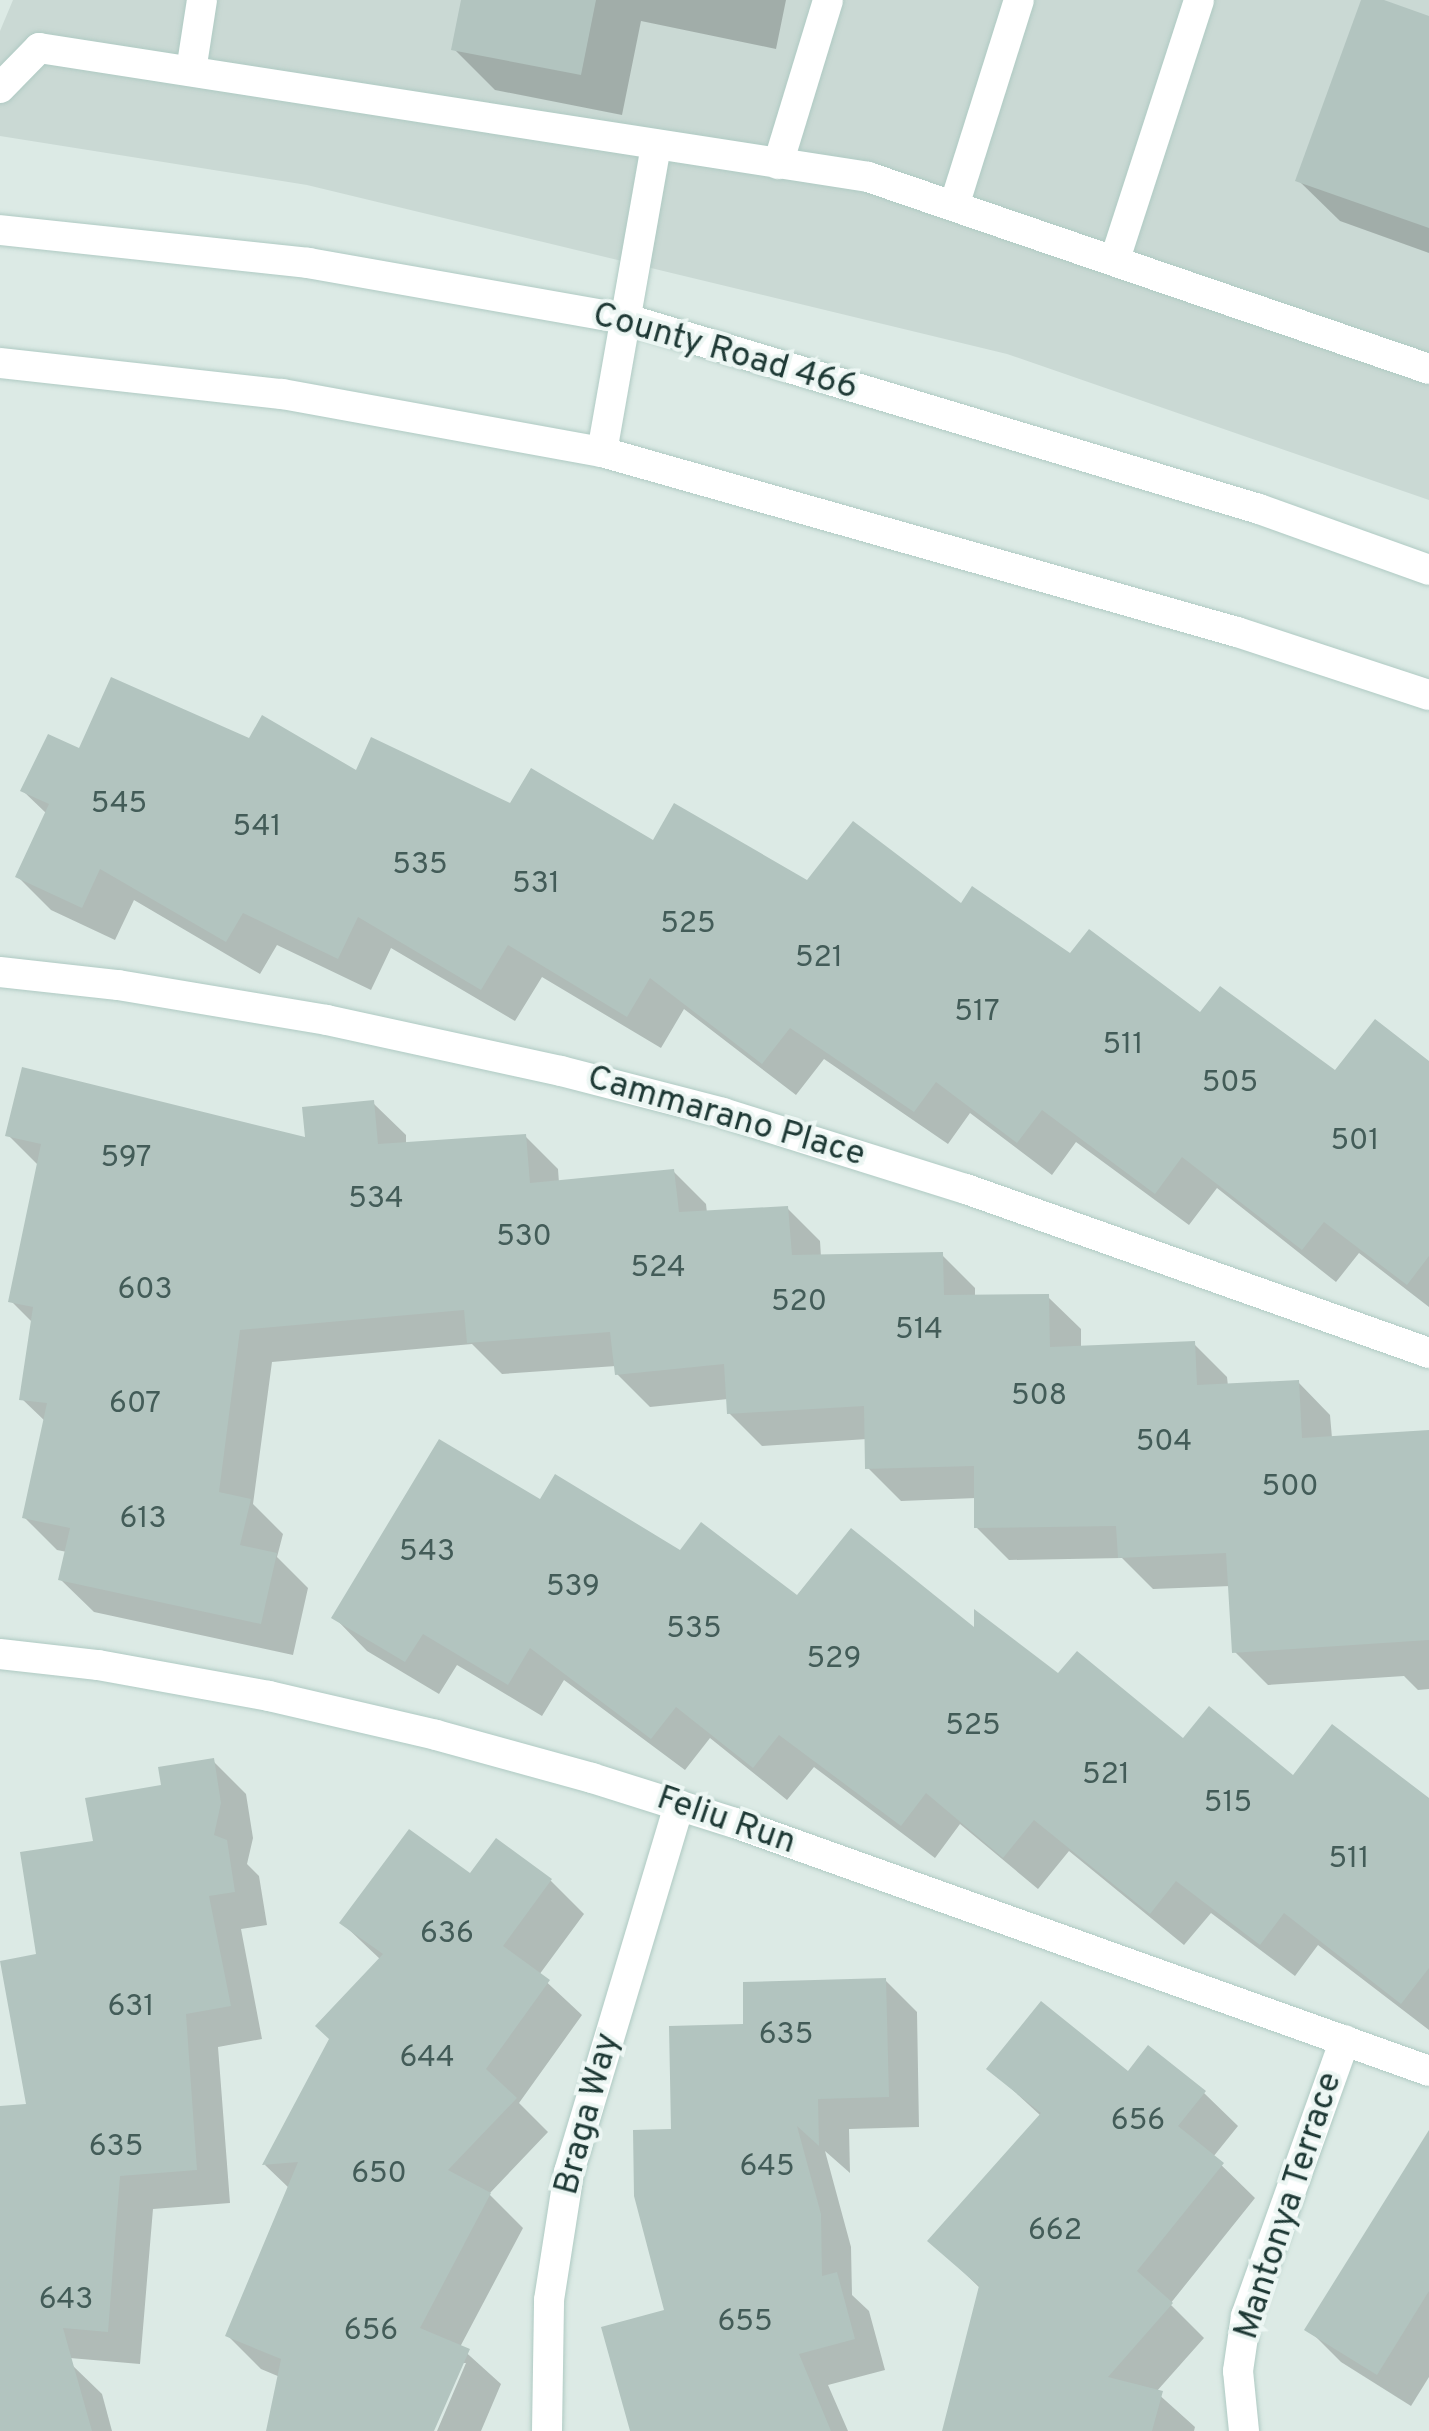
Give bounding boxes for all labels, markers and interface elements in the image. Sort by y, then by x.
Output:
street label: County Road 466 [588,294,862,410]
house number: 545 [91,787,147,823]
house number: 541 [232,810,282,846]
house number: 535 [392,848,448,884]
house number: 531 [512,867,560,903]
house number: 525 [660,907,716,943]
house number: 521 [795,941,843,977]
house number: 517 [954,995,1000,1031]
house number: 511 [1102,1028,1144,1064]
street label: Cammarano Place [582,1057,870,1177]
house number: 505 [1202,1066,1258,1102]
house number: 501 [1330,1124,1380,1160]
house number: 597 [101,1141,151,1177]
house number: 534 [348,1182,404,1218]
house number: 530 [496,1220,552,1256]
house number: 524 [630,1251,686,1287]
house number: 603 [117,1273,173,1309]
house number: 520 [771,1285,827,1321]
house number: 514 [895,1313,943,1349]
house number: 508 [1011,1379,1067,1415]
house number: 607 [109,1387,161,1423]
house number: 504 [1136,1425,1192,1461]
house number: 500 [1262,1470,1318,1506]
house number: 613 [119,1502,167,1538]
house number: 543 [399,1535,455,1571]
house number: 539 [546,1570,600,1606]
house number: 535 [666,1612,722,1648]
house number: 529 [807,1642,861,1678]
house number: 525 [945,1709,1001,1745]
house number: 521 [1082,1758,1130,1794]
street label: Feliu Run [651,1778,801,1864]
house number: 515 [1204,1786,1252,1822]
house number: 511 [1328,1842,1370,1878]
house number: 636 [420,1917,474,1953]
house number: 631 [107,1990,155,2026]
house number: 635 [759,2018,813,2054]
street label: Braga Way [546,2028,630,2200]
house number: 644 [399,2041,455,2077]
street label: Mantonya Terrace [1226,2066,1352,2346]
house number: 656 [1111,2104,1165,2140]
house number: 635 [89,2130,143,2166]
house number: 645 [739,2150,795,2186]
house number: 650 [351,2157,407,2193]
house number: 662 [1028,2214,1082,2250]
house number: 643 [39,2283,93,2319]
house number: 655 [717,2305,773,2341]
house number: 656 [344,2314,398,2350]

